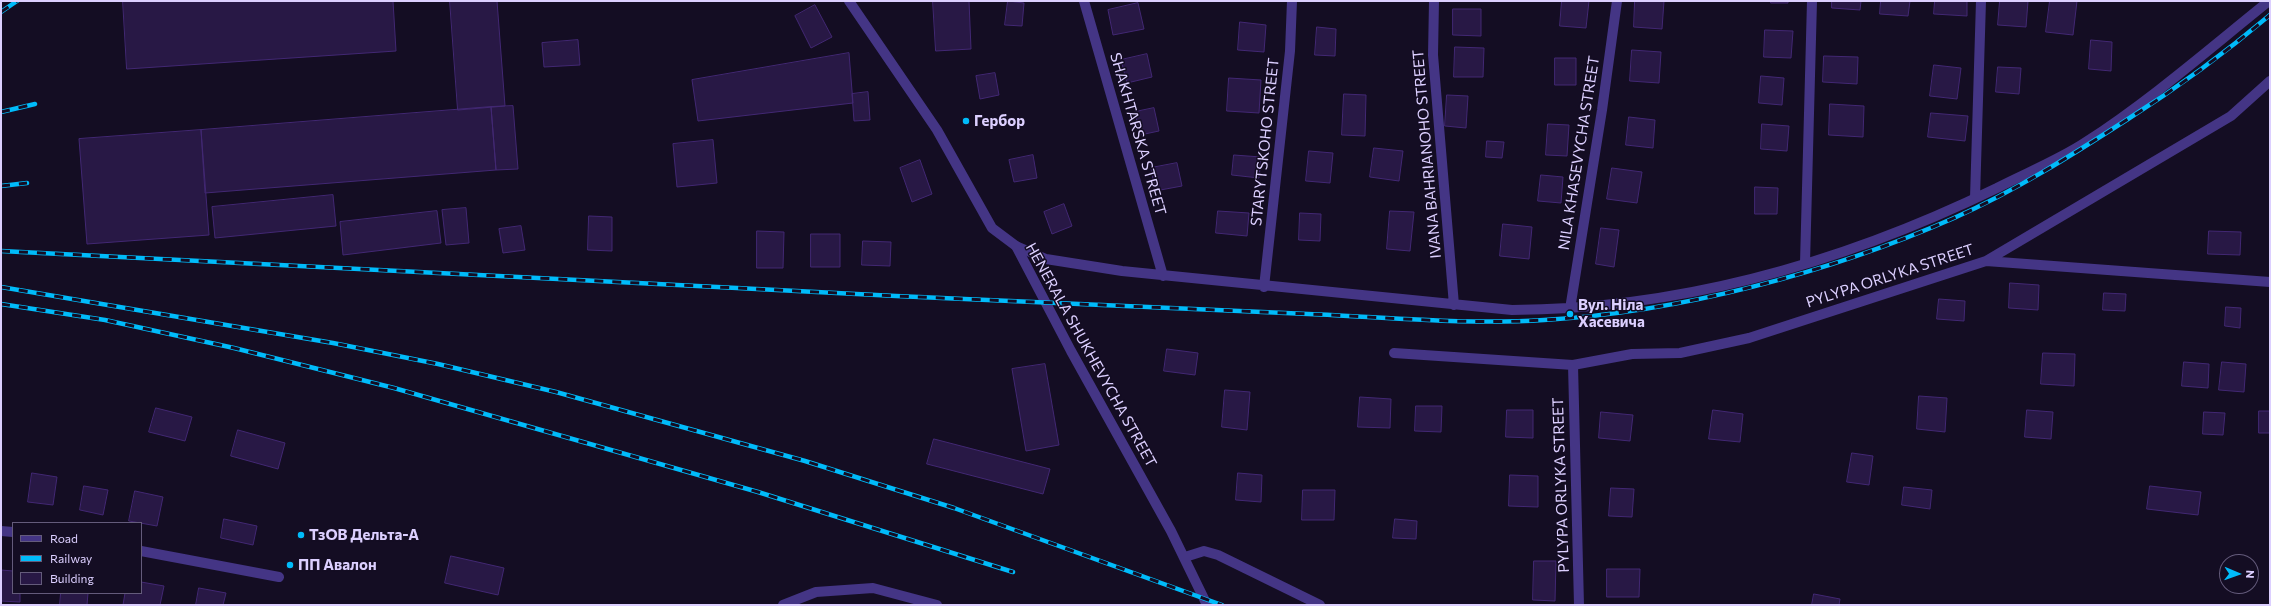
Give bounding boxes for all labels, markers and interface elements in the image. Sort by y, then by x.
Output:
street label: IVANA BAHRIANOHO STREET [1409,49,1445,259]
street label: SHAKHTARSKA STREET [1106,51,1170,217]
street label: NILA KHASEVYCHA STREET [1555,54,1603,252]
street label: STARYTSKOHO STREET [1247,57,1283,227]
place label: Гербор [974,112,1025,130]
marker: Гербор [961,116,971,126]
street label: HENERALA SHUKHEVYCHA STREET [1022,240,1160,470]
street label: PYLYPA ORLYKA STREET [1804,240,1976,312]
place label: Вул. Ніла Хасевича [1578,296,1645,331]
marker: Вул. Ніла Хасевича [1565,309,1575,319]
street label: PYLYPA ORLYKA STREET [1549,397,1573,573]
legend [12,522,142,594]
place label: ТзОВ Дельта-А [309,526,419,544]
marker: ТзОВ Дельта-А [296,530,306,540]
text: Road [50,531,78,545]
text: Railway [50,551,92,565]
north arrow [2219,554,2259,594]
place label: ПП Авалон [298,556,377,574]
marker: ПП Авалон [285,560,295,570]
text: N [2244,570,2257,579]
text: Building [50,571,94,585]

